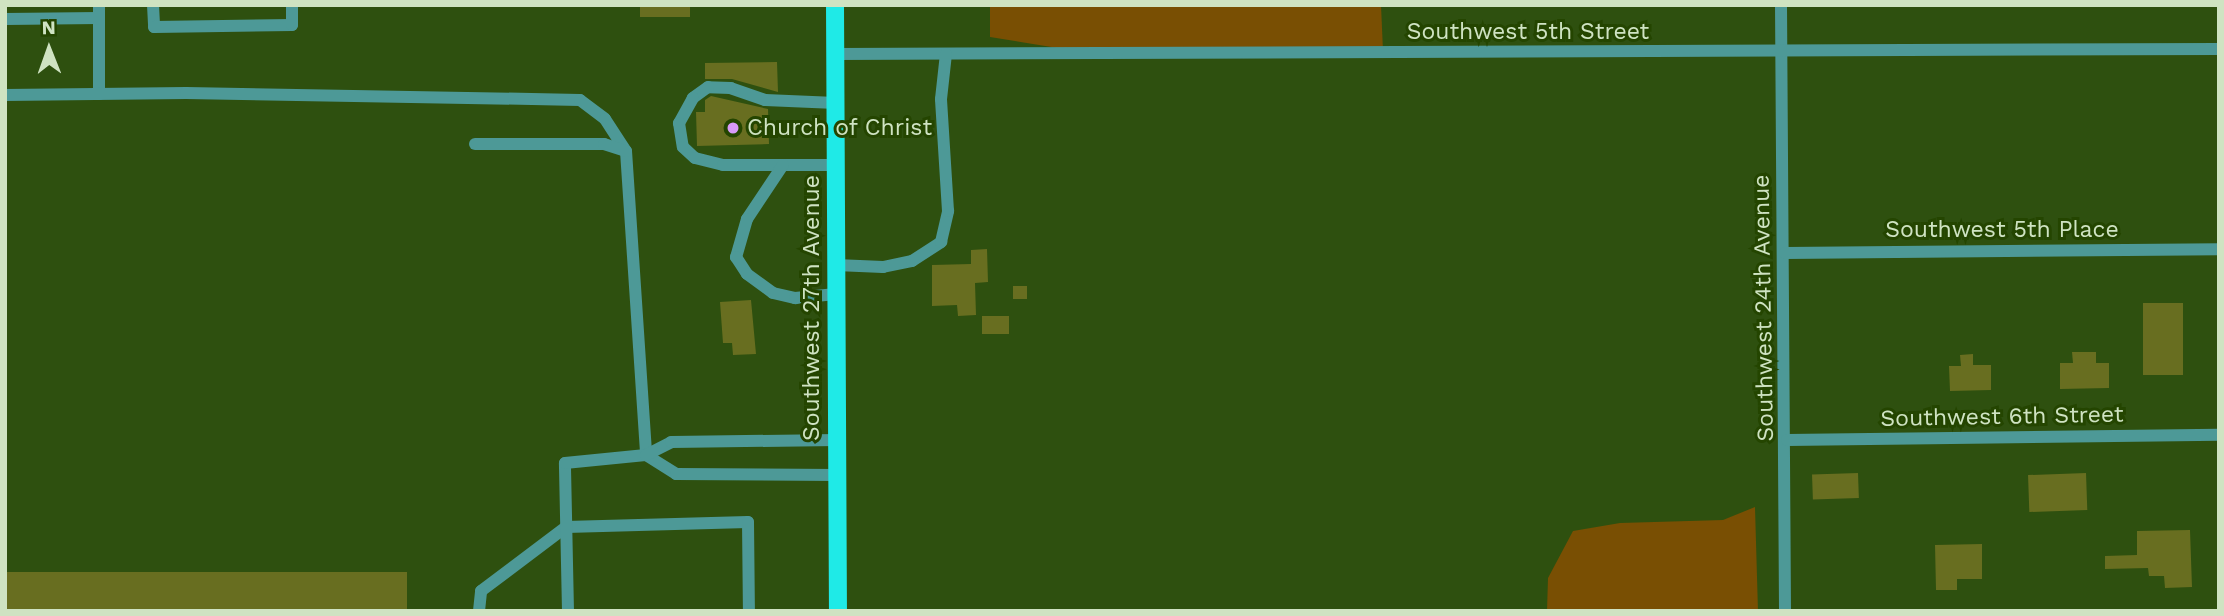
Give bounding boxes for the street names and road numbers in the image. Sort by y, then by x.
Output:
street label: Southwest 5th Street [1407,18,1649,46]
street label: Southwest 27th Avenue [798,174,826,442]
street label: Southwest 24th Avenue [1748,174,1780,442]
street label: Southwest 5th Place [1885,216,2119,244]
street label: Southwest 6th Street [1880,401,2124,433]

